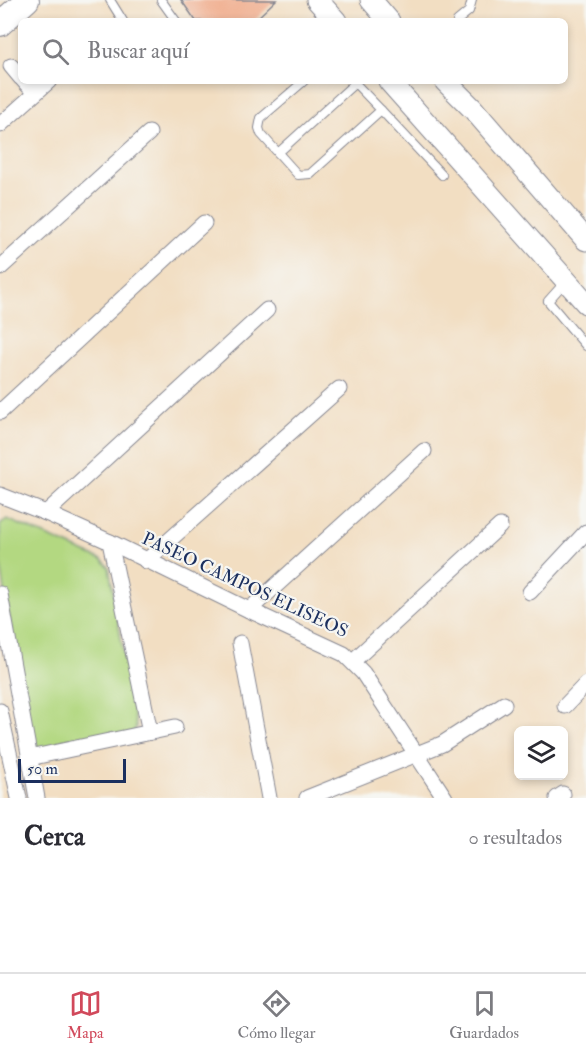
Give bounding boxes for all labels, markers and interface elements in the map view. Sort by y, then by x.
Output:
search box [18,18,568,84]
icon: search [39,35,72,68]
text: Buscar aquí [87,37,189,65]
street label: PASEO CAMPOS ELISEOS [138,527,352,643]
map controls [514,726,568,780]
button: layers [514,726,568,780]
scale bar [18,756,126,784]
text: 50 m [27,759,58,779]
text: Cerca [24,821,85,853]
text: 0 resultados [469,825,562,850]
tab: Mapa [67,987,104,1043]
tab: Cómo llegar [237,987,316,1043]
tab: Guardados [449,987,519,1043]

